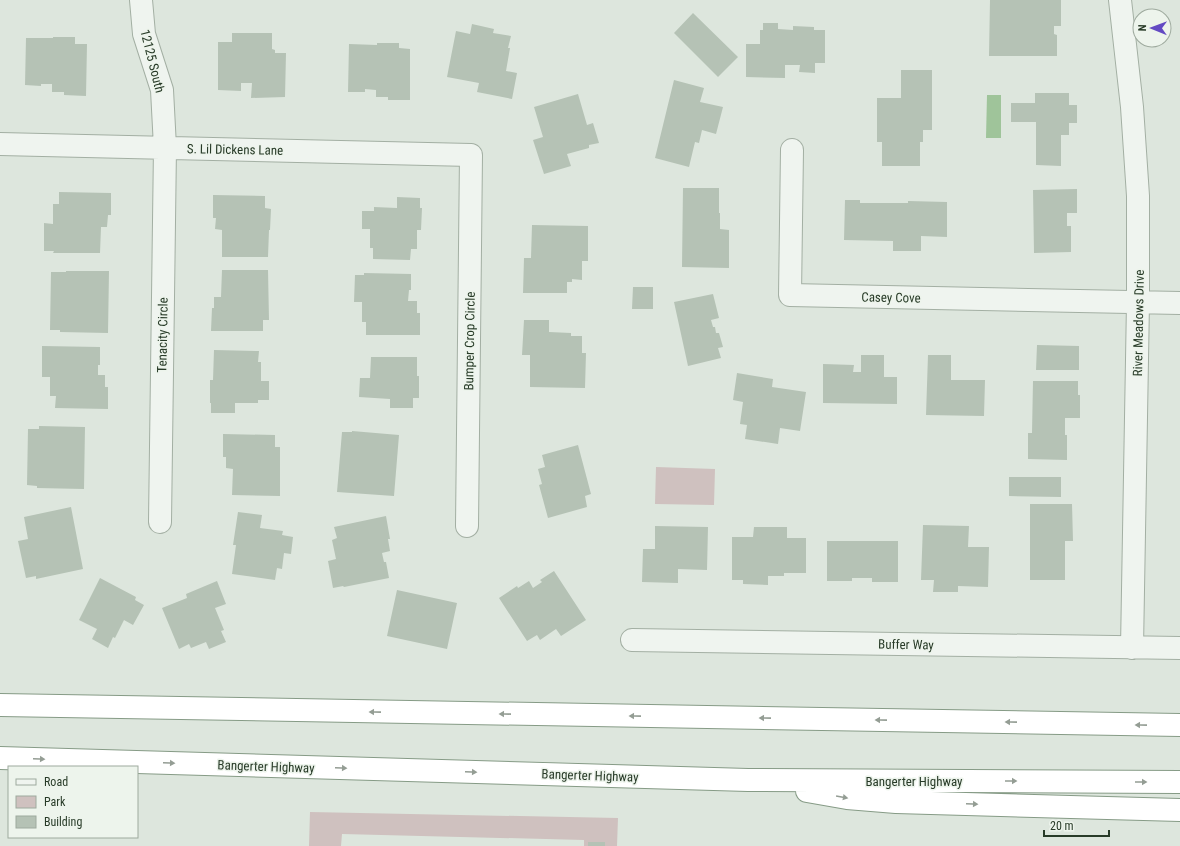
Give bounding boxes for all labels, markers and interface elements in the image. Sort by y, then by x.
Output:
north arrow [1132,8,1172,48]
text: N [1136,24,1149,31]
street label: 12125 South [137,28,168,94]
street label: S. Lil Dickens Lane [187,141,283,158]
street label: River Meadows Drive [1130,269,1147,377]
street label: Casey Cove [861,289,921,306]
street label: Bumper Crop Circle [461,291,478,391]
street label: Tenacity Circle [154,297,171,373]
street label: Buffer Way [878,637,935,652]
one-way arrow [368,709,381,715]
one-way arrow [498,711,511,717]
one-way arrow [628,713,641,719]
one-way arrow [758,715,771,721]
one-way arrow [874,717,887,723]
one-way arrow [1004,719,1017,725]
one-way arrow [1134,722,1147,728]
one-way arrow [33,756,46,762]
street label: Bangerter Highway [217,757,315,776]
one-way arrow [163,759,175,766]
one-way arrow [335,765,348,771]
legend [8,766,138,838]
street label: Bangerter Highway [541,766,639,785]
one-way arrow [465,769,478,775]
street label: Bangerter Highway [865,774,963,789]
text: Road [44,775,68,789]
one-way arrow [1005,778,1017,785]
one-way arrow [1135,779,1148,785]
one-way arrow [836,794,848,800]
text: Park [44,795,66,809]
one-way arrow [966,801,979,807]
scale bar [1044,812,1109,838]
text: Building [44,815,82,829]
text: 20 m [1050,819,1074,833]

